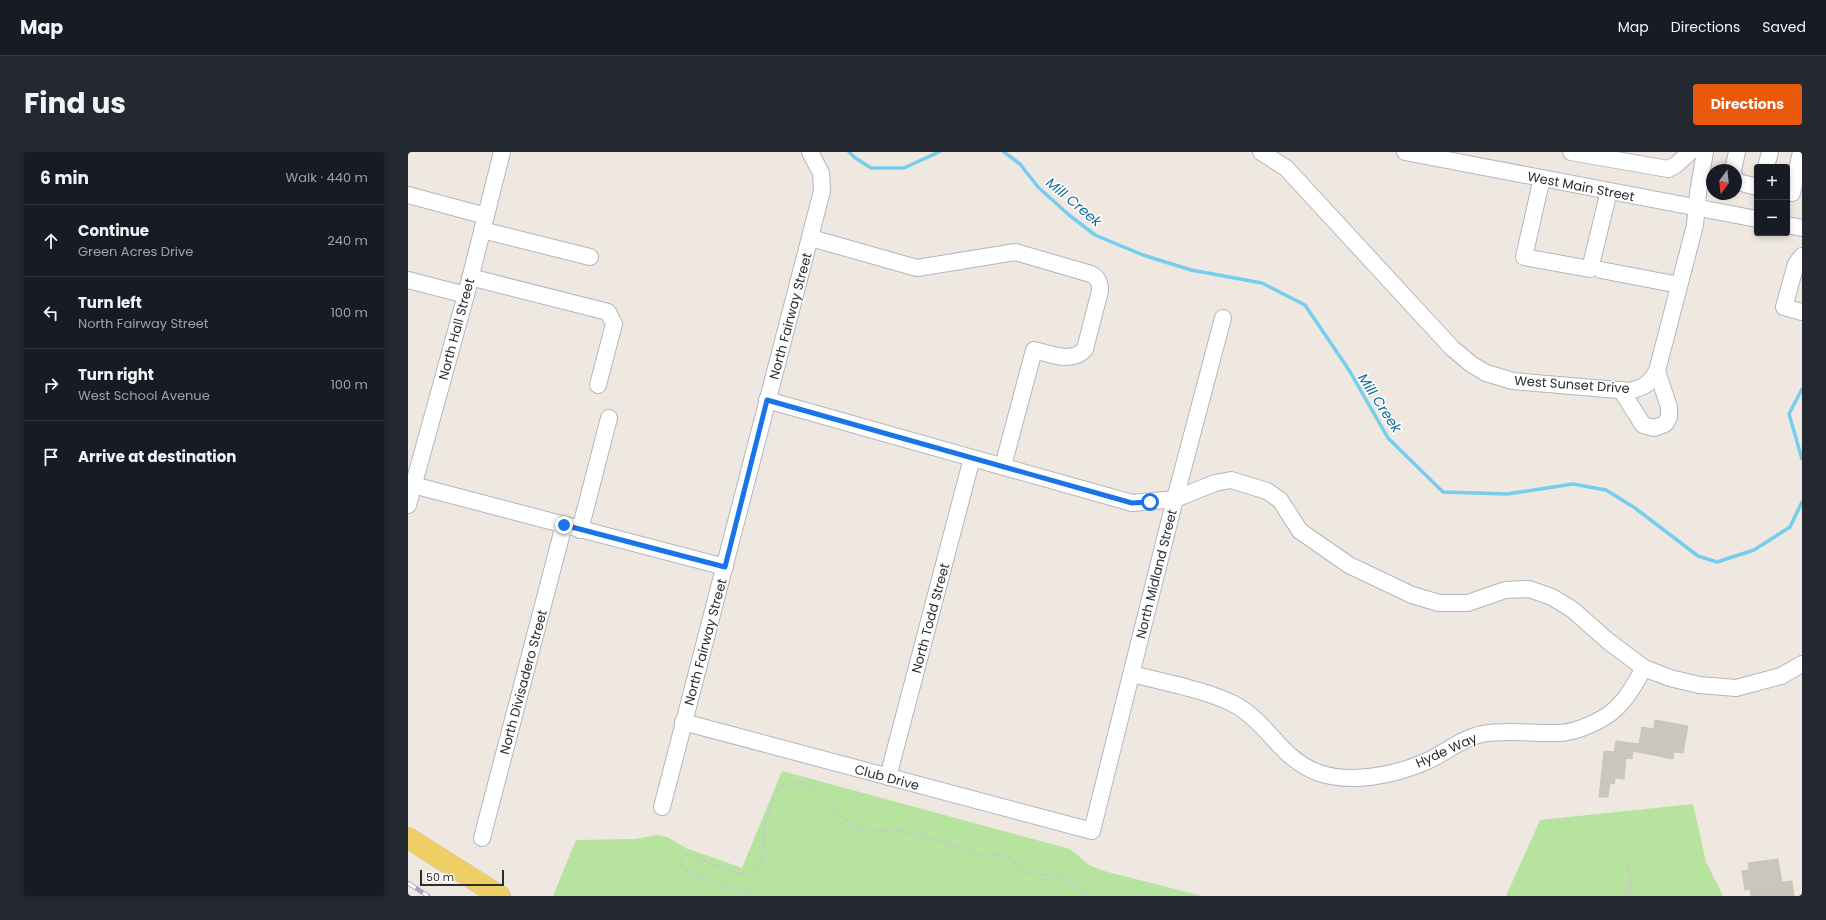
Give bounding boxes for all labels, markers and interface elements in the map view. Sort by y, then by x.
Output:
text: Map [20,14,63,41]
text: Map [1618,17,1649,37]
text: Directions [1671,17,1740,37]
text: Saved [1762,17,1806,37]
text: Find us [24,84,126,123]
button: Directions [1693,84,1802,125]
north arrow [1706,164,1742,200]
map controls [1754,164,1790,236]
button: + [1754,164,1790,200]
text: 6 min [40,166,89,190]
street label: West Main Street [1526,167,1636,206]
text: Walk · 440 m [286,168,368,187]
water label: Mill Creek [1042,173,1107,232]
button: − [1754,200,1790,236]
text: Continue [78,220,149,241]
icon: ahead [40,230,62,252]
text: 240 m [327,231,368,250]
text: Green Acres Drive [78,242,193,261]
street label: North Fairway Street [764,250,817,382]
street label: North Hall Street [434,276,479,382]
text: Turn left [78,292,142,313]
icon: left [40,302,62,324]
text: 100 m [331,303,368,322]
text: North Fairway Street [78,314,209,333]
text: Turn right [78,364,154,385]
water label: Mill Creek [1353,369,1407,437]
street label: West Sunset Drive [1514,371,1630,398]
icon: right [40,374,62,396]
text: 100 m [331,375,368,394]
text: West School Avenue [78,386,210,405]
icon: arrive [40,446,62,468]
text: Arrive at destination [78,446,236,467]
route start [1141,493,1159,511]
street label: North Midland Street [1131,507,1182,641]
route end [555,516,573,534]
street label: North Todd Street [907,561,954,675]
street label: North Fairway Street [679,576,732,708]
street label: North Divisadero Street [495,608,552,756]
street label: Hyde Way [1412,728,1481,772]
street label: Club Drive [852,760,921,795]
scale bar [420,868,504,887]
text: 50 m [426,869,454,885]

